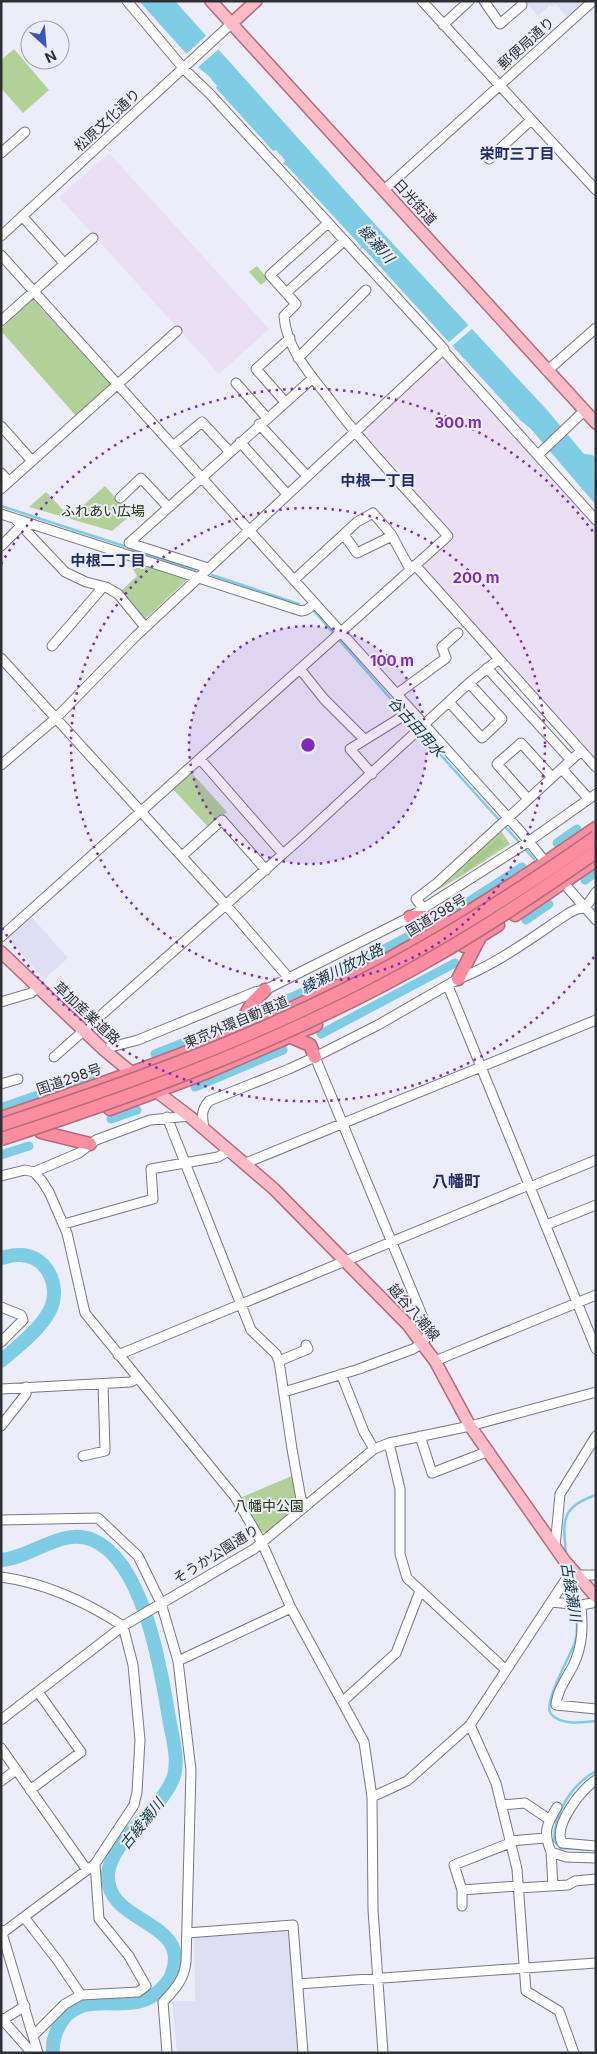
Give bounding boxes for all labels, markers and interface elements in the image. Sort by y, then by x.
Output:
street label: 郵便局通り [494,13,557,72]
north arrow [20,20,70,70]
text: N [42,47,59,67]
street label: 松原文化通り [70,85,143,154]
district label: 栄町三丁目 [479,144,555,163]
street label: 日光街道 [390,175,440,228]
water label: 綾瀬川 [354,221,400,268]
text: 300 m [434,413,482,432]
district label: 中根一丁目 [340,471,416,490]
park label: ふれあい広場 [61,502,145,519]
district label: 中根二丁目 [70,551,146,570]
text: 200 m [453,568,499,587]
text: 100 m [370,651,414,670]
water label: 谷古田用水 [384,692,450,762]
centre of rings [299,736,317,754]
street label: 国道298号 [402,890,469,939]
water label: 綾瀬川放水路 [297,939,388,997]
street label: 草加産業道路 [51,978,124,1047]
street label: 東京外環自動車道 [181,992,291,1051]
street label: 国道298号 [34,1059,104,1098]
district label: 八幡町 [432,1171,480,1191]
street label: 越谷八潮線 [385,1280,444,1344]
park label: 八幡中公園 [234,1497,304,1514]
street label: そうか公園通り [170,1520,262,1587]
water label: 古綾瀬川 [557,1561,586,1625]
water label: 古綾瀬川 [115,1793,169,1853]

